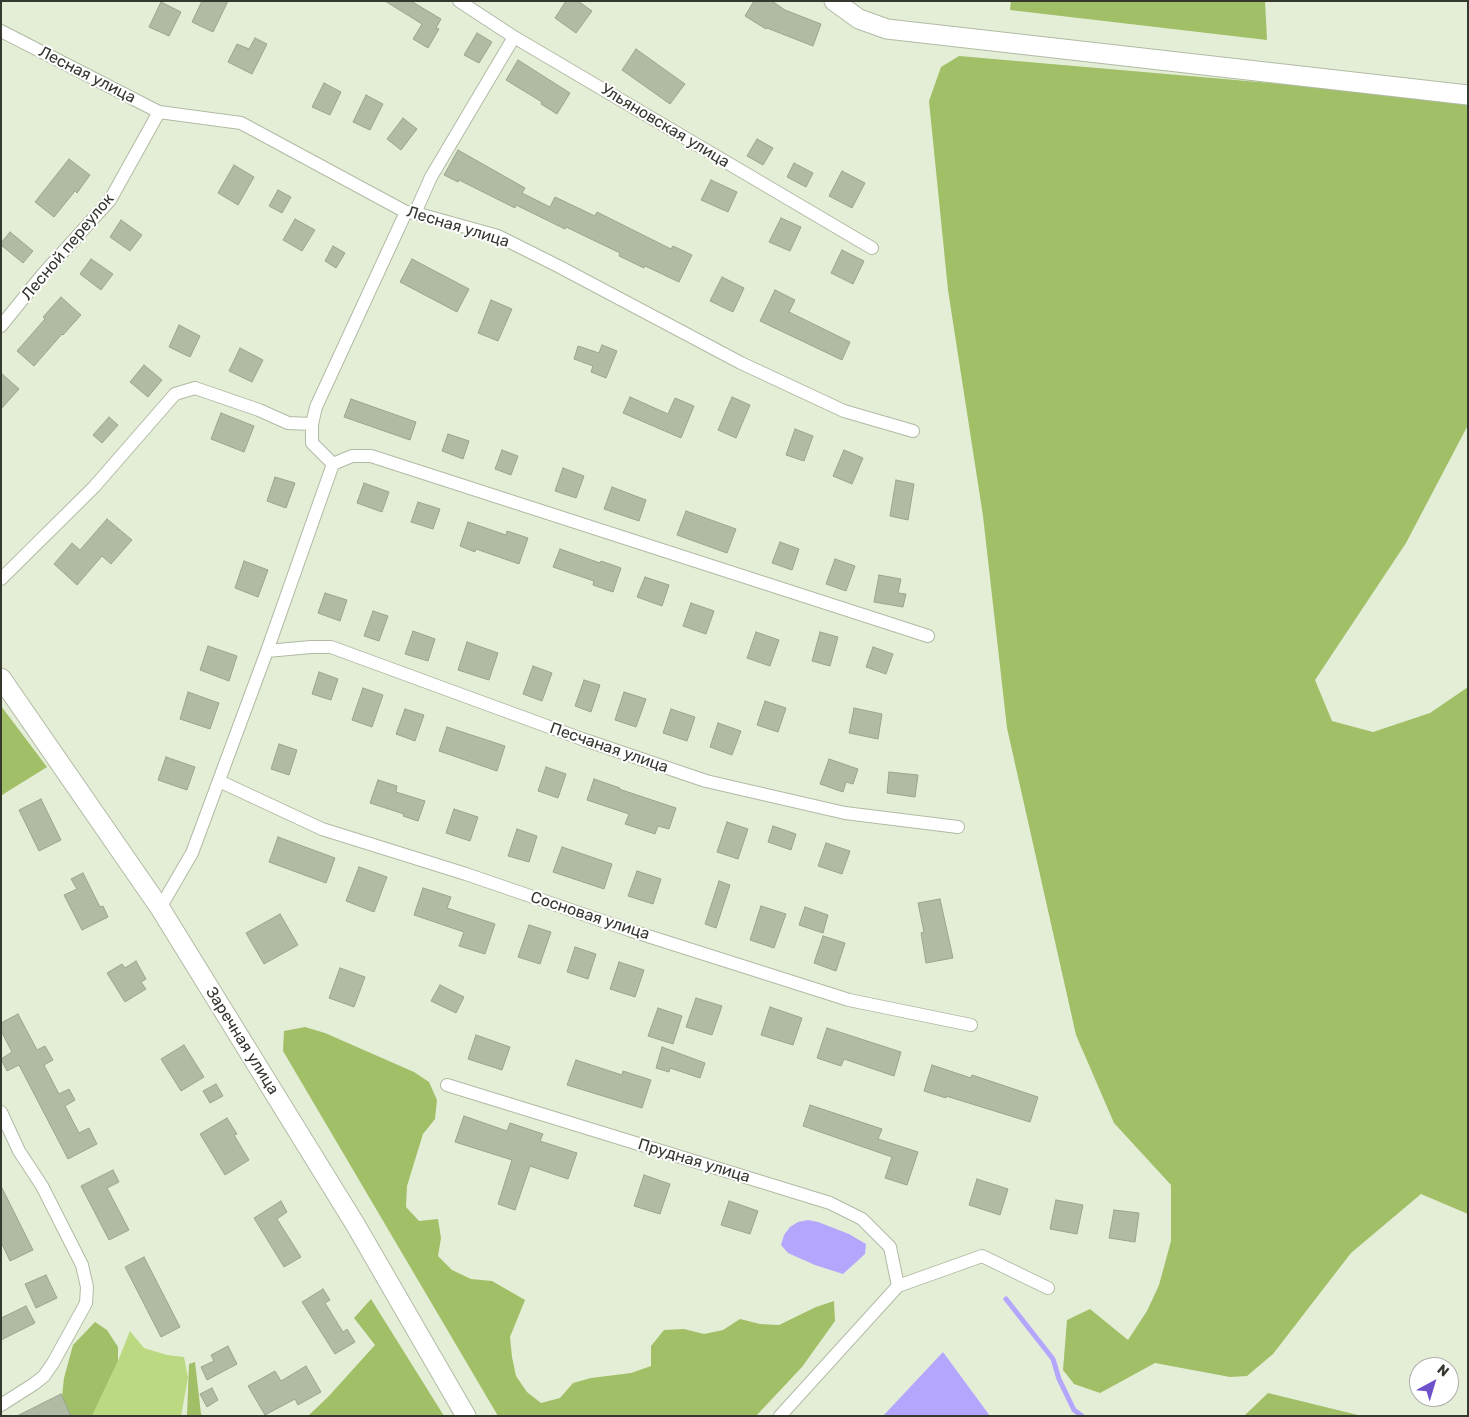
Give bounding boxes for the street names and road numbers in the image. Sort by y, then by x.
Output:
street label: Лесная улица [35,42,139,108]
street label: Ульяновская улица [597,80,733,172]
street label: Лесной переулок [18,190,118,304]
street label: Лесная улица [404,202,512,252]
street label: Песчаная улица [547,719,671,777]
street label: Сосновая улица [528,888,652,944]
street label: Заречная улица [201,984,283,1098]
street label: Прудная улица [636,1135,752,1187]

